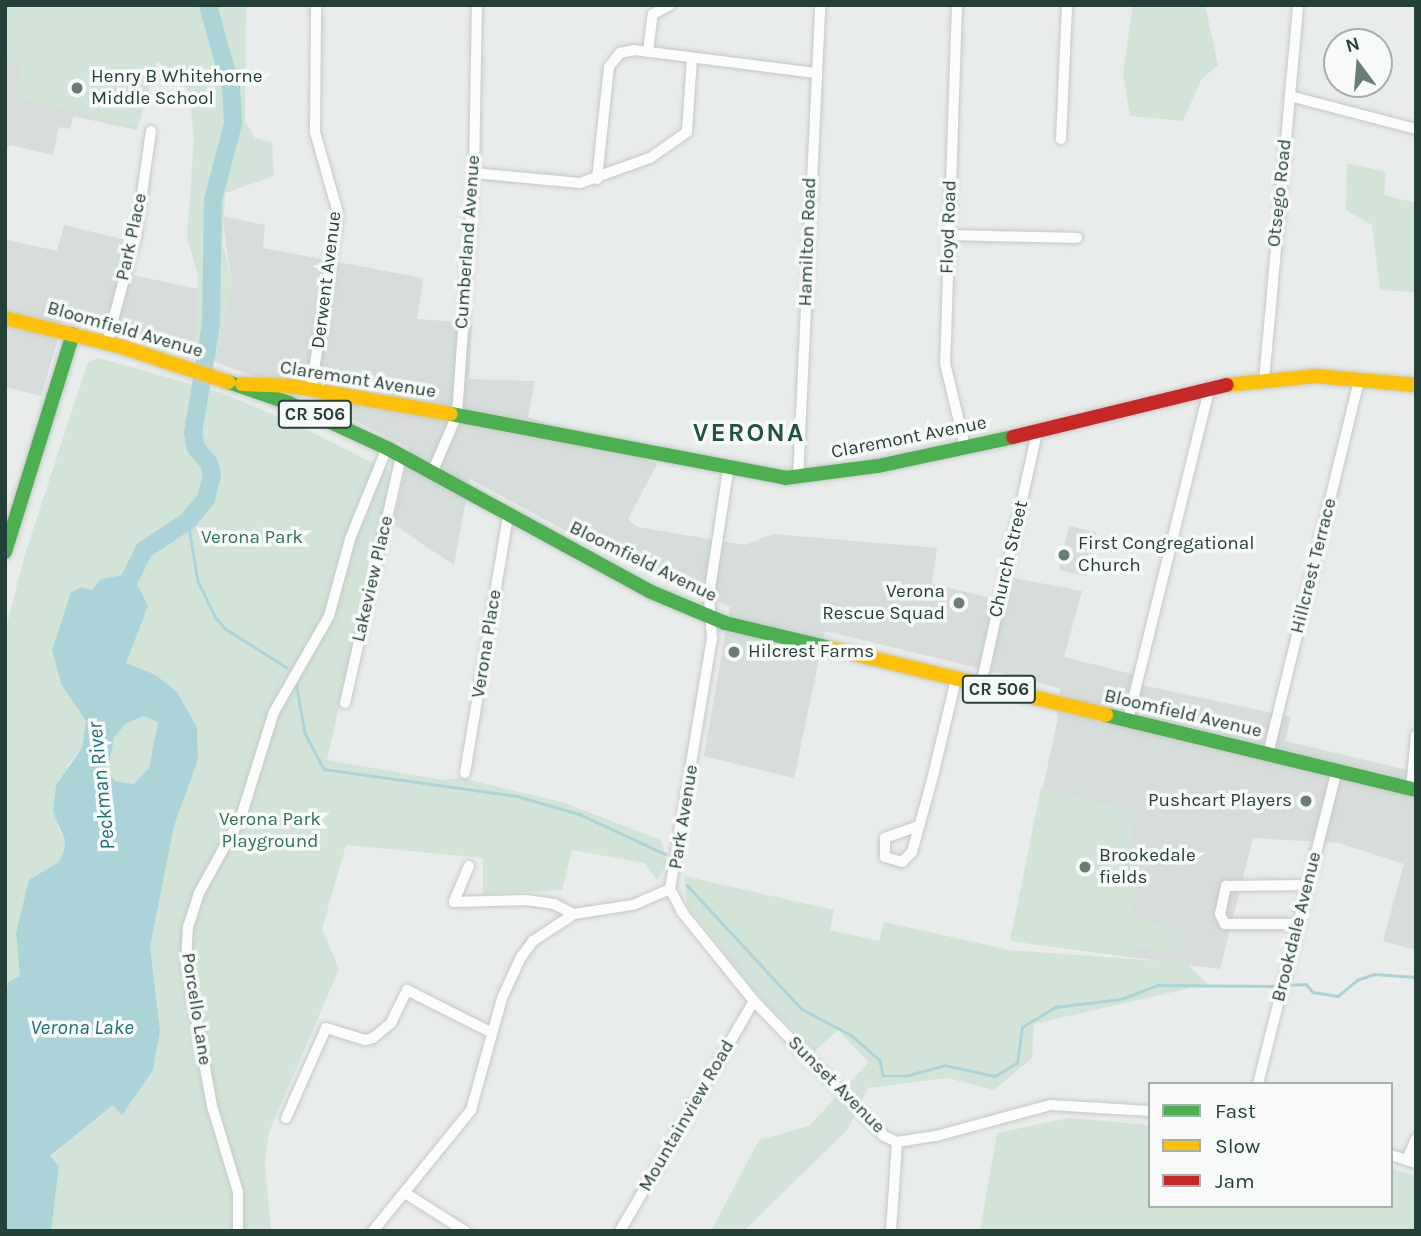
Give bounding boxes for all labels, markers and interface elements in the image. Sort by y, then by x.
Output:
north arrow [1323,28,1393,98]
text: N [1343,32,1362,57]
place label: Henry B Whitehorne Middle School [91,66,262,110]
marker: Henry B Whitehorne Middle School [69,80,85,96]
street label: Otsego Road [1263,138,1297,248]
street label: Cumberland Avenue [451,154,485,330]
street label: Hamilton Road [794,177,822,307]
street label: Floyd Road [936,180,962,274]
street label: Park Place [112,191,152,283]
street label: Derwent Avenue [307,210,347,350]
street label: Bloomfield Avenue [44,297,206,363]
street label: Claremont Avenue [278,356,438,404]
road number: CR 506 [276,400,354,428]
street label: Claremont Avenue [829,412,989,464]
district label: VERONA [694,417,804,449]
street label: Hillcrest Terrace [1286,496,1342,636]
street label: Church Street [984,498,1034,620]
street label: Lakeview Place [347,514,399,644]
street label: Bloomfield Avenue [566,516,720,608]
park label: Verona Park [201,527,303,549]
place label: First Congregational Church [1078,533,1255,577]
marker: First Congregational Church [1056,547,1072,563]
place label: Verona Rescue Squad [822,581,945,625]
street label: Verona Place [467,588,507,700]
marker: Verona Rescue Squad [951,595,967,611]
place label: Hilcrest Farms [748,641,874,663]
marker: Hilcrest Farms [726,644,742,660]
road number: CR 506 [960,674,1038,704]
street label: Bloomfield Avenue [1102,685,1264,743]
water label: Peckman River [82,721,120,851]
street label: Park Avenue [664,763,704,871]
place label: Pushcart Players [1148,790,1292,812]
marker: Pushcart Players [1298,793,1314,809]
park label: Verona Park Playground [219,809,321,853]
place label: Brookedale fields [1099,845,1196,889]
street label: Brookdale Avenue [1267,850,1327,1004]
marker: Brookedale fields [1077,859,1093,875]
street label: Porcello Lane [176,951,216,1067]
water label: Verona Lake [30,1014,134,1040]
street label: Sunset Avenue [783,1032,889,1138]
street label: Mountainview Road [634,1036,740,1196]
legend [1148,1082,1393,1208]
text: Fast [1215,1099,1256,1123]
text: Slow [1215,1134,1260,1158]
text: Jam [1215,1169,1255,1193]

